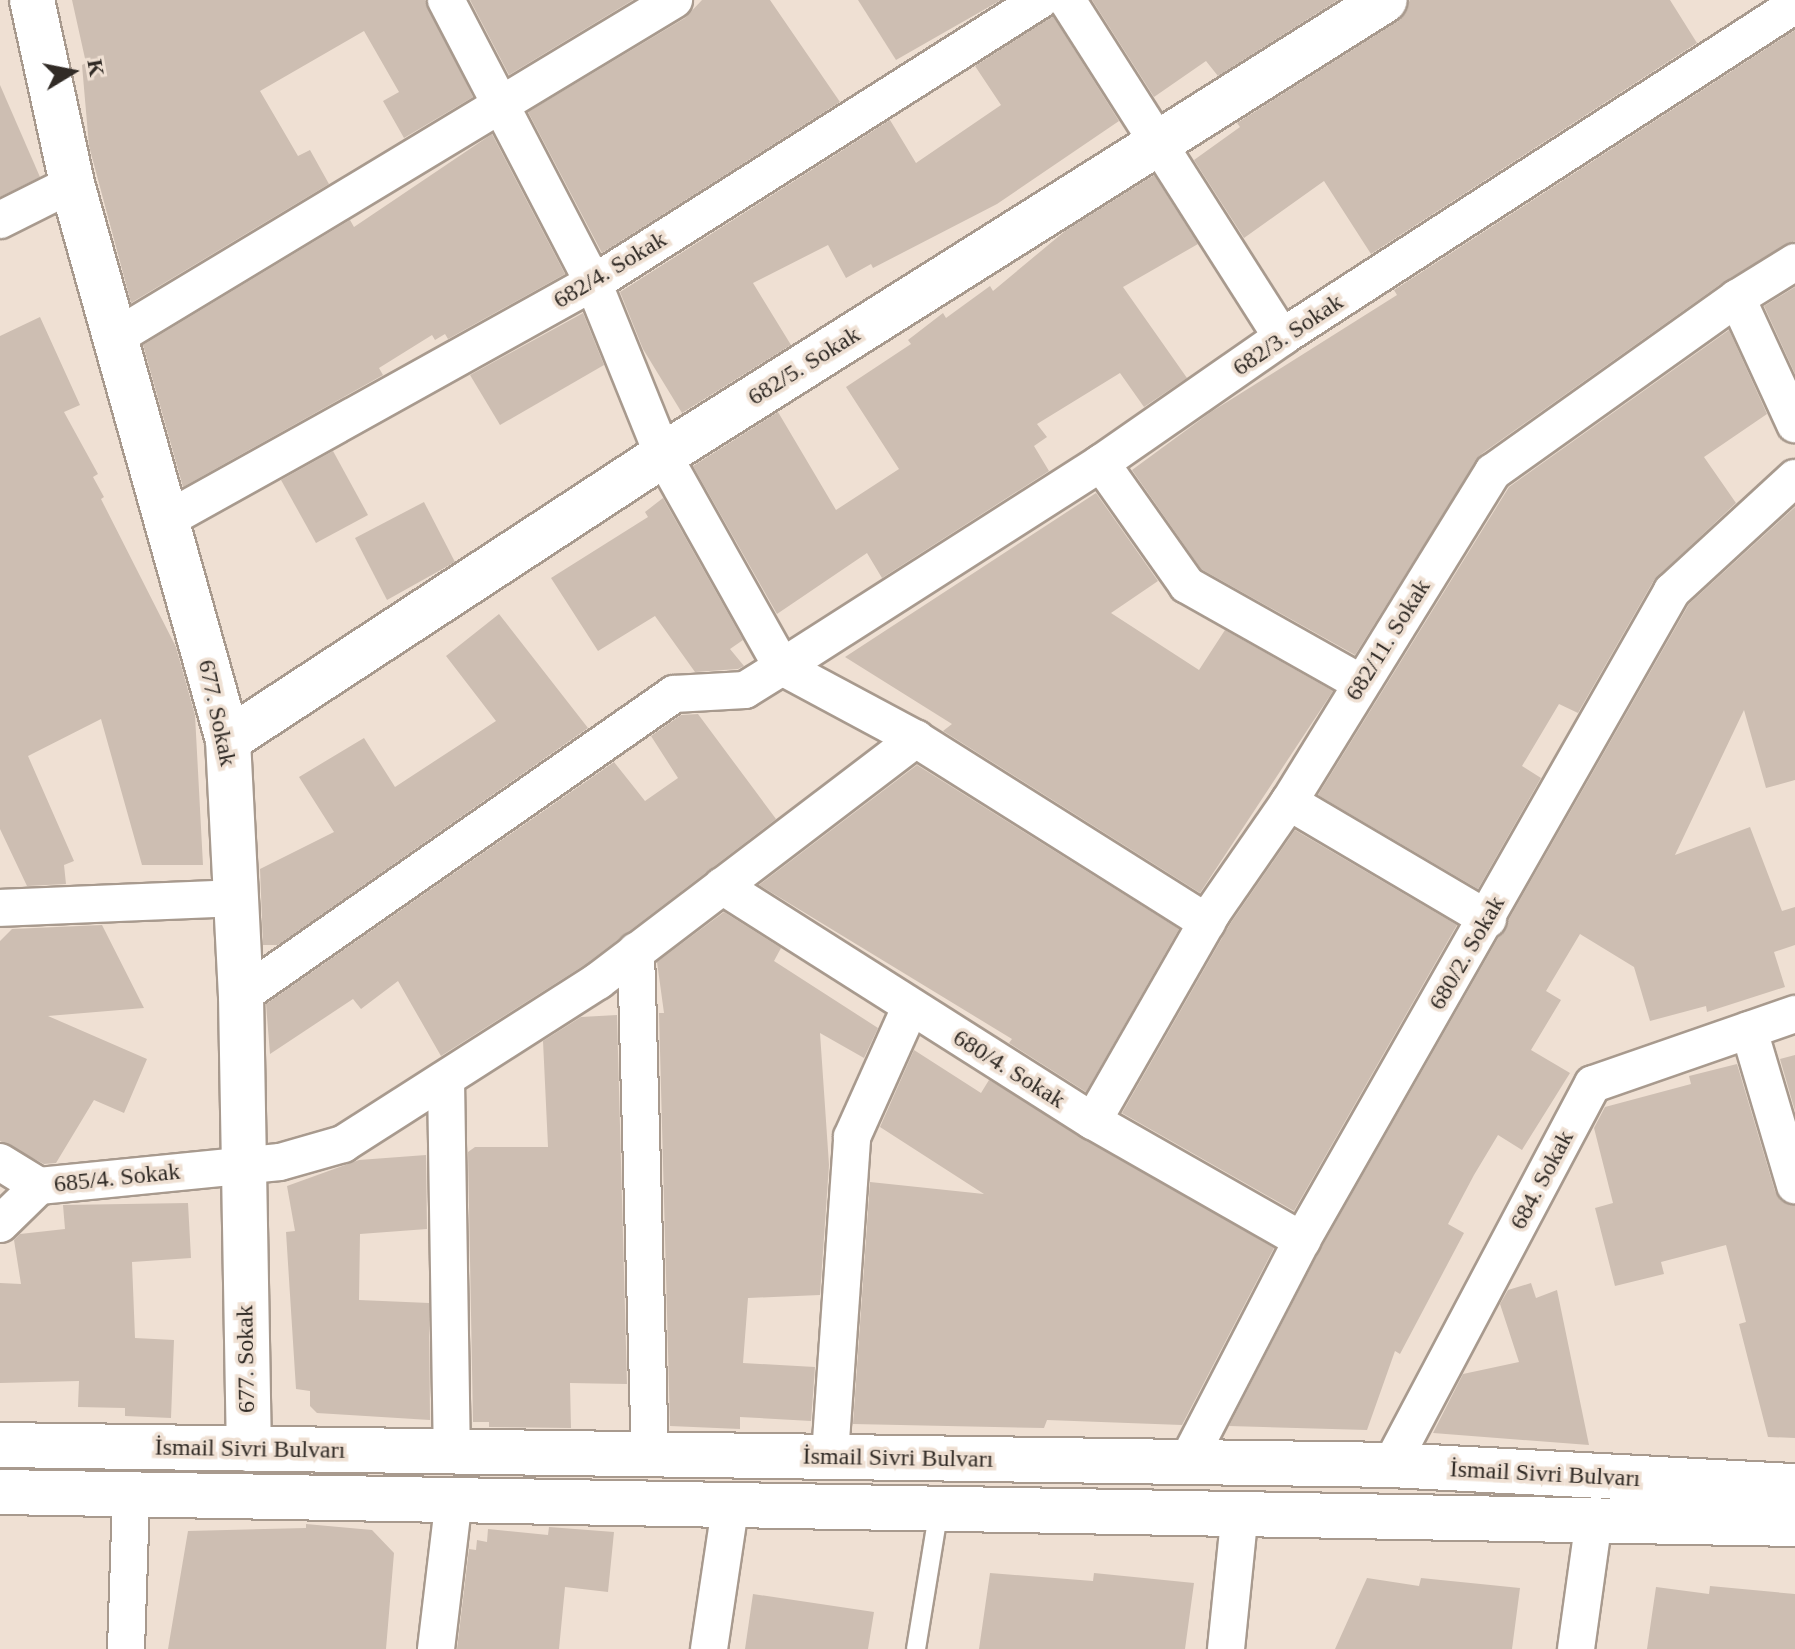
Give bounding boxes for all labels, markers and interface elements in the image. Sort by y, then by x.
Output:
north arrow [32,32,112,112]
text: K [82,57,110,78]
street label: 682/4. Sokak [548,225,672,315]
street label: 682/3. Sokak [1227,288,1349,382]
street label: 682/5. Sokak [743,320,865,412]
street label: 682/11. Sokak [1339,574,1437,706]
street label: 677. Sokak [192,657,242,769]
street label: 680/2. Sokak [1423,891,1511,1015]
street label: 680/4. Sokak [948,1023,1070,1115]
street label: 684. Sokak [1504,1126,1580,1234]
street label: 685/4. Sokak [53,1157,181,1199]
street label: 677. Sokak [231,1305,261,1413]
street label: İsmail Sivri Bulvarı [154,1433,346,1465]
street label: İsmail Sivri Bulvarı [802,1442,994,1474]
street label: İsmail Sivri Bulvarı [1449,1455,1641,1493]

